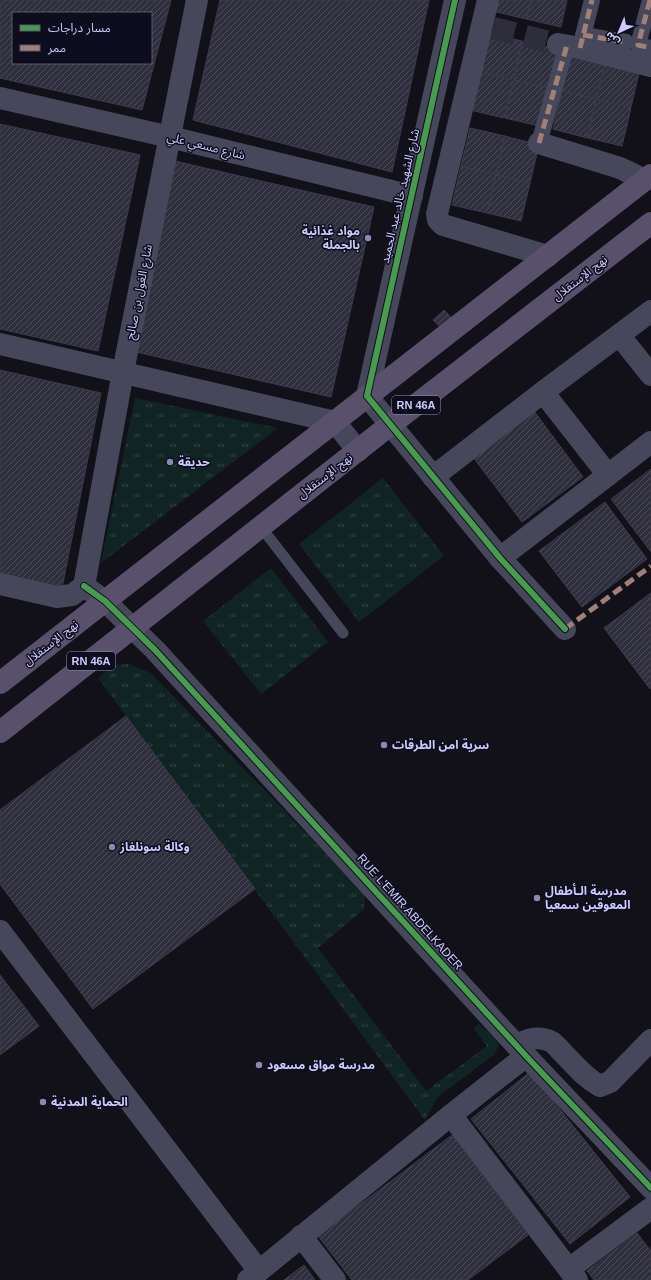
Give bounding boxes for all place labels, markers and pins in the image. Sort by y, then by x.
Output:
place label: مواد غذائية بالجملة [302,224,360,252]
marker: مواد غذائية بالجملة [363,233,373,243]
place label: حديقة [178,455,210,469]
marker: حديقة [165,457,175,467]
place label: سرية امن الطرقات [392,738,489,752]
marker: سرية امن الطرقات [379,740,389,750]
place label: وكالة سونلغاز [119,840,190,854]
marker: وكالة سونلغاز [107,842,117,852]
place label: مدرسة الـأطفال المعوقين سمعيا [545,883,630,912]
marker: مدرسة الـأطفال المعوقين سمعيا [532,893,542,903]
place label: مدرسة مواق مسعود [267,1058,375,1072]
marker: مدرسة مواق مسعود [254,1060,264,1070]
place label: الحماية المدنية [51,1095,128,1109]
marker: الحماية المدنية [38,1097,48,1107]

